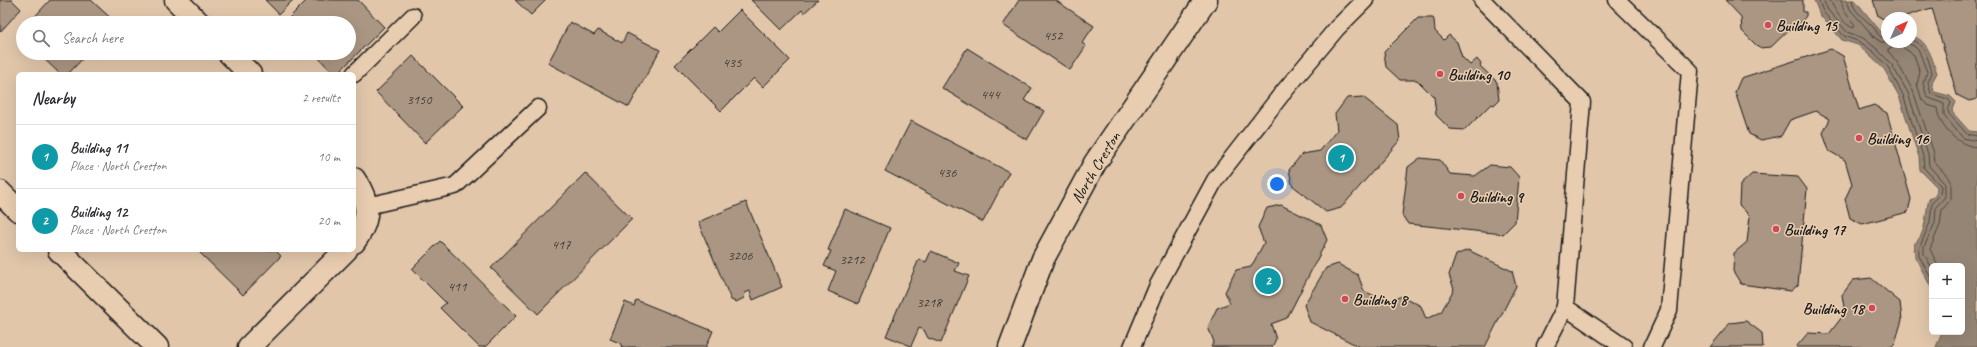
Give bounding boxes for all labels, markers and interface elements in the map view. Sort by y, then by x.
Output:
north arrow [1881,12,1917,48]
search box [16,16,356,60]
place label: Building 15 [1776,16,1839,36]
marker: Building 15 [1763,20,1773,30]
icon: search [30,27,52,49]
house number: 452 [1044,27,1064,44]
text: Search here [62,29,123,48]
house number: 435 [723,54,742,71]
place label: Building 10 [1448,65,1511,85]
marker: Building 10 [1435,69,1445,79]
house number: 444 [981,86,1001,103]
text: Nearby [32,88,75,109]
text: 2 results [302,90,340,106]
house number: 3150 [406,91,433,108]
street label: North Creston [1067,128,1125,207]
place label: Building 16 [1867,129,1930,149]
marker: Building 16 [1854,133,1864,143]
text: Building 11 [70,139,127,158]
pin: 1 [1328,143,1354,173]
text: 1 [42,149,48,165]
text: 10 m [318,149,340,165]
text: Place · North Creston [70,158,166,174]
house number: 436 [938,164,957,181]
your location [1267,174,1287,194]
place label: Building 9 [1469,187,1525,207]
marker: Building 9 [1456,191,1466,201]
text: Building 12 [70,203,127,222]
text: 2 [42,213,48,229]
text: 20 m [318,213,340,229]
place label: Building 17 [1784,220,1847,240]
text: Place · North Creston [70,222,166,238]
marker: Building 17 [1771,224,1781,234]
house number: 417 [552,236,571,253]
house number: 3206 [727,247,753,264]
house number: 3212 [839,251,866,268]
map controls [1929,263,1965,335]
button: + [1929,263,1965,299]
pin: 2 [1255,266,1281,296]
house number: 411 [448,278,467,295]
place label: Building 8 [1353,290,1409,310]
house number: 3218 [916,294,943,311]
marker: Building 8 [1340,294,1350,304]
place label: Building 18 [1803,299,1866,319]
button: − [1929,299,1965,335]
marker: Building 18 [1867,303,1877,313]

